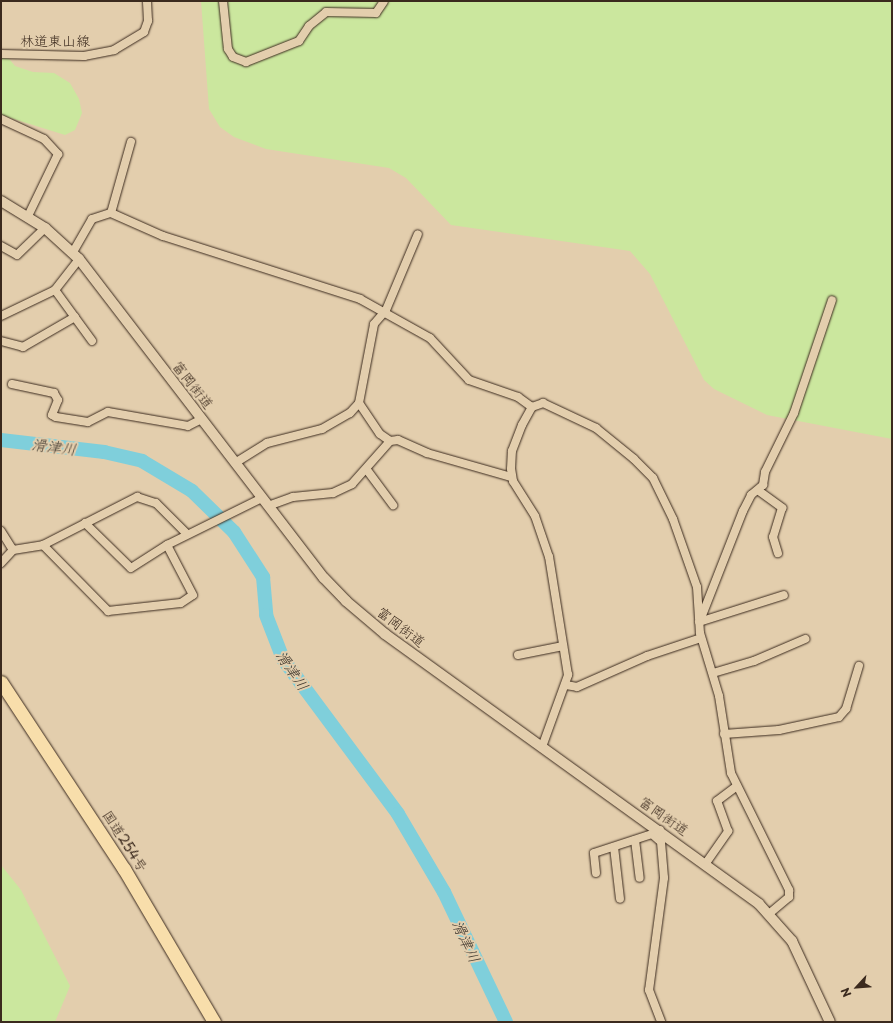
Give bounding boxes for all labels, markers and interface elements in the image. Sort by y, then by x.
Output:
street label: 林道東山線 [20,33,90,49]
street label: 富岡街道 [169,358,217,412]
water label: 滑津川 [31,434,77,458]
street label: 富岡街道 [374,603,428,651]
water label: 滑津川 [273,646,313,694]
street label: 富岡街道 [636,793,692,839]
street label: 国道254号 [99,807,151,875]
water label: 滑津川 [449,917,485,965]
north arrow [837,967,877,1007]
text: N [836,985,855,1000]

